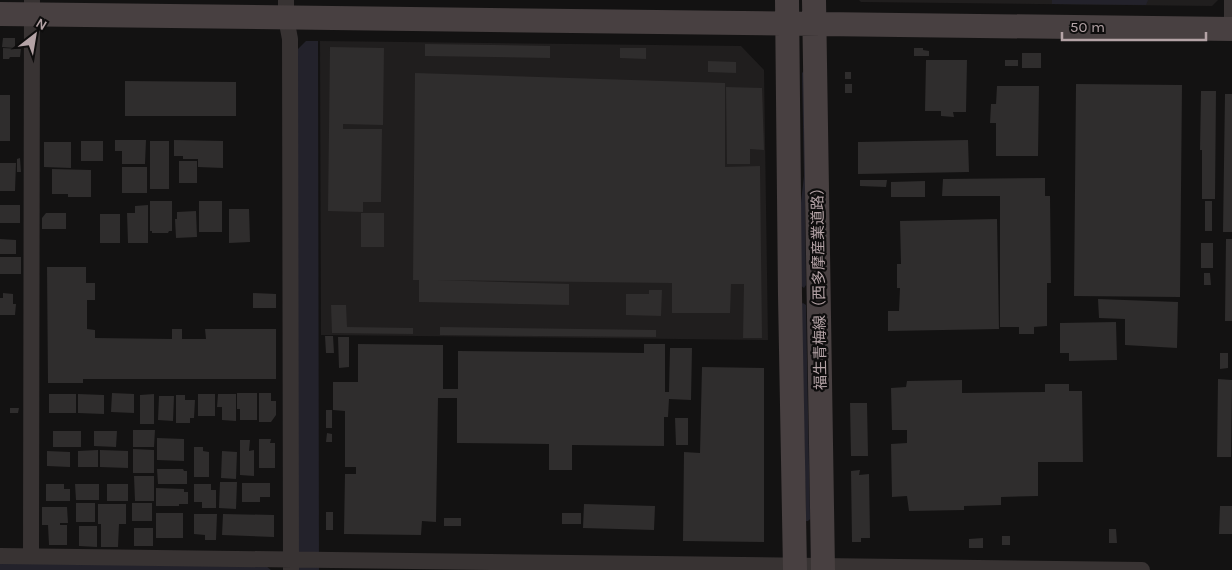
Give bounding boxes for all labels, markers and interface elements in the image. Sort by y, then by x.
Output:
north arrow [10,10,60,60]
scale bar [1062,10,1206,42]
text: N [33,14,50,34]
text: 50 m [1070,18,1105,36]
street label: 福生青梅線（西多摩産業道路） [808,180,830,390]

